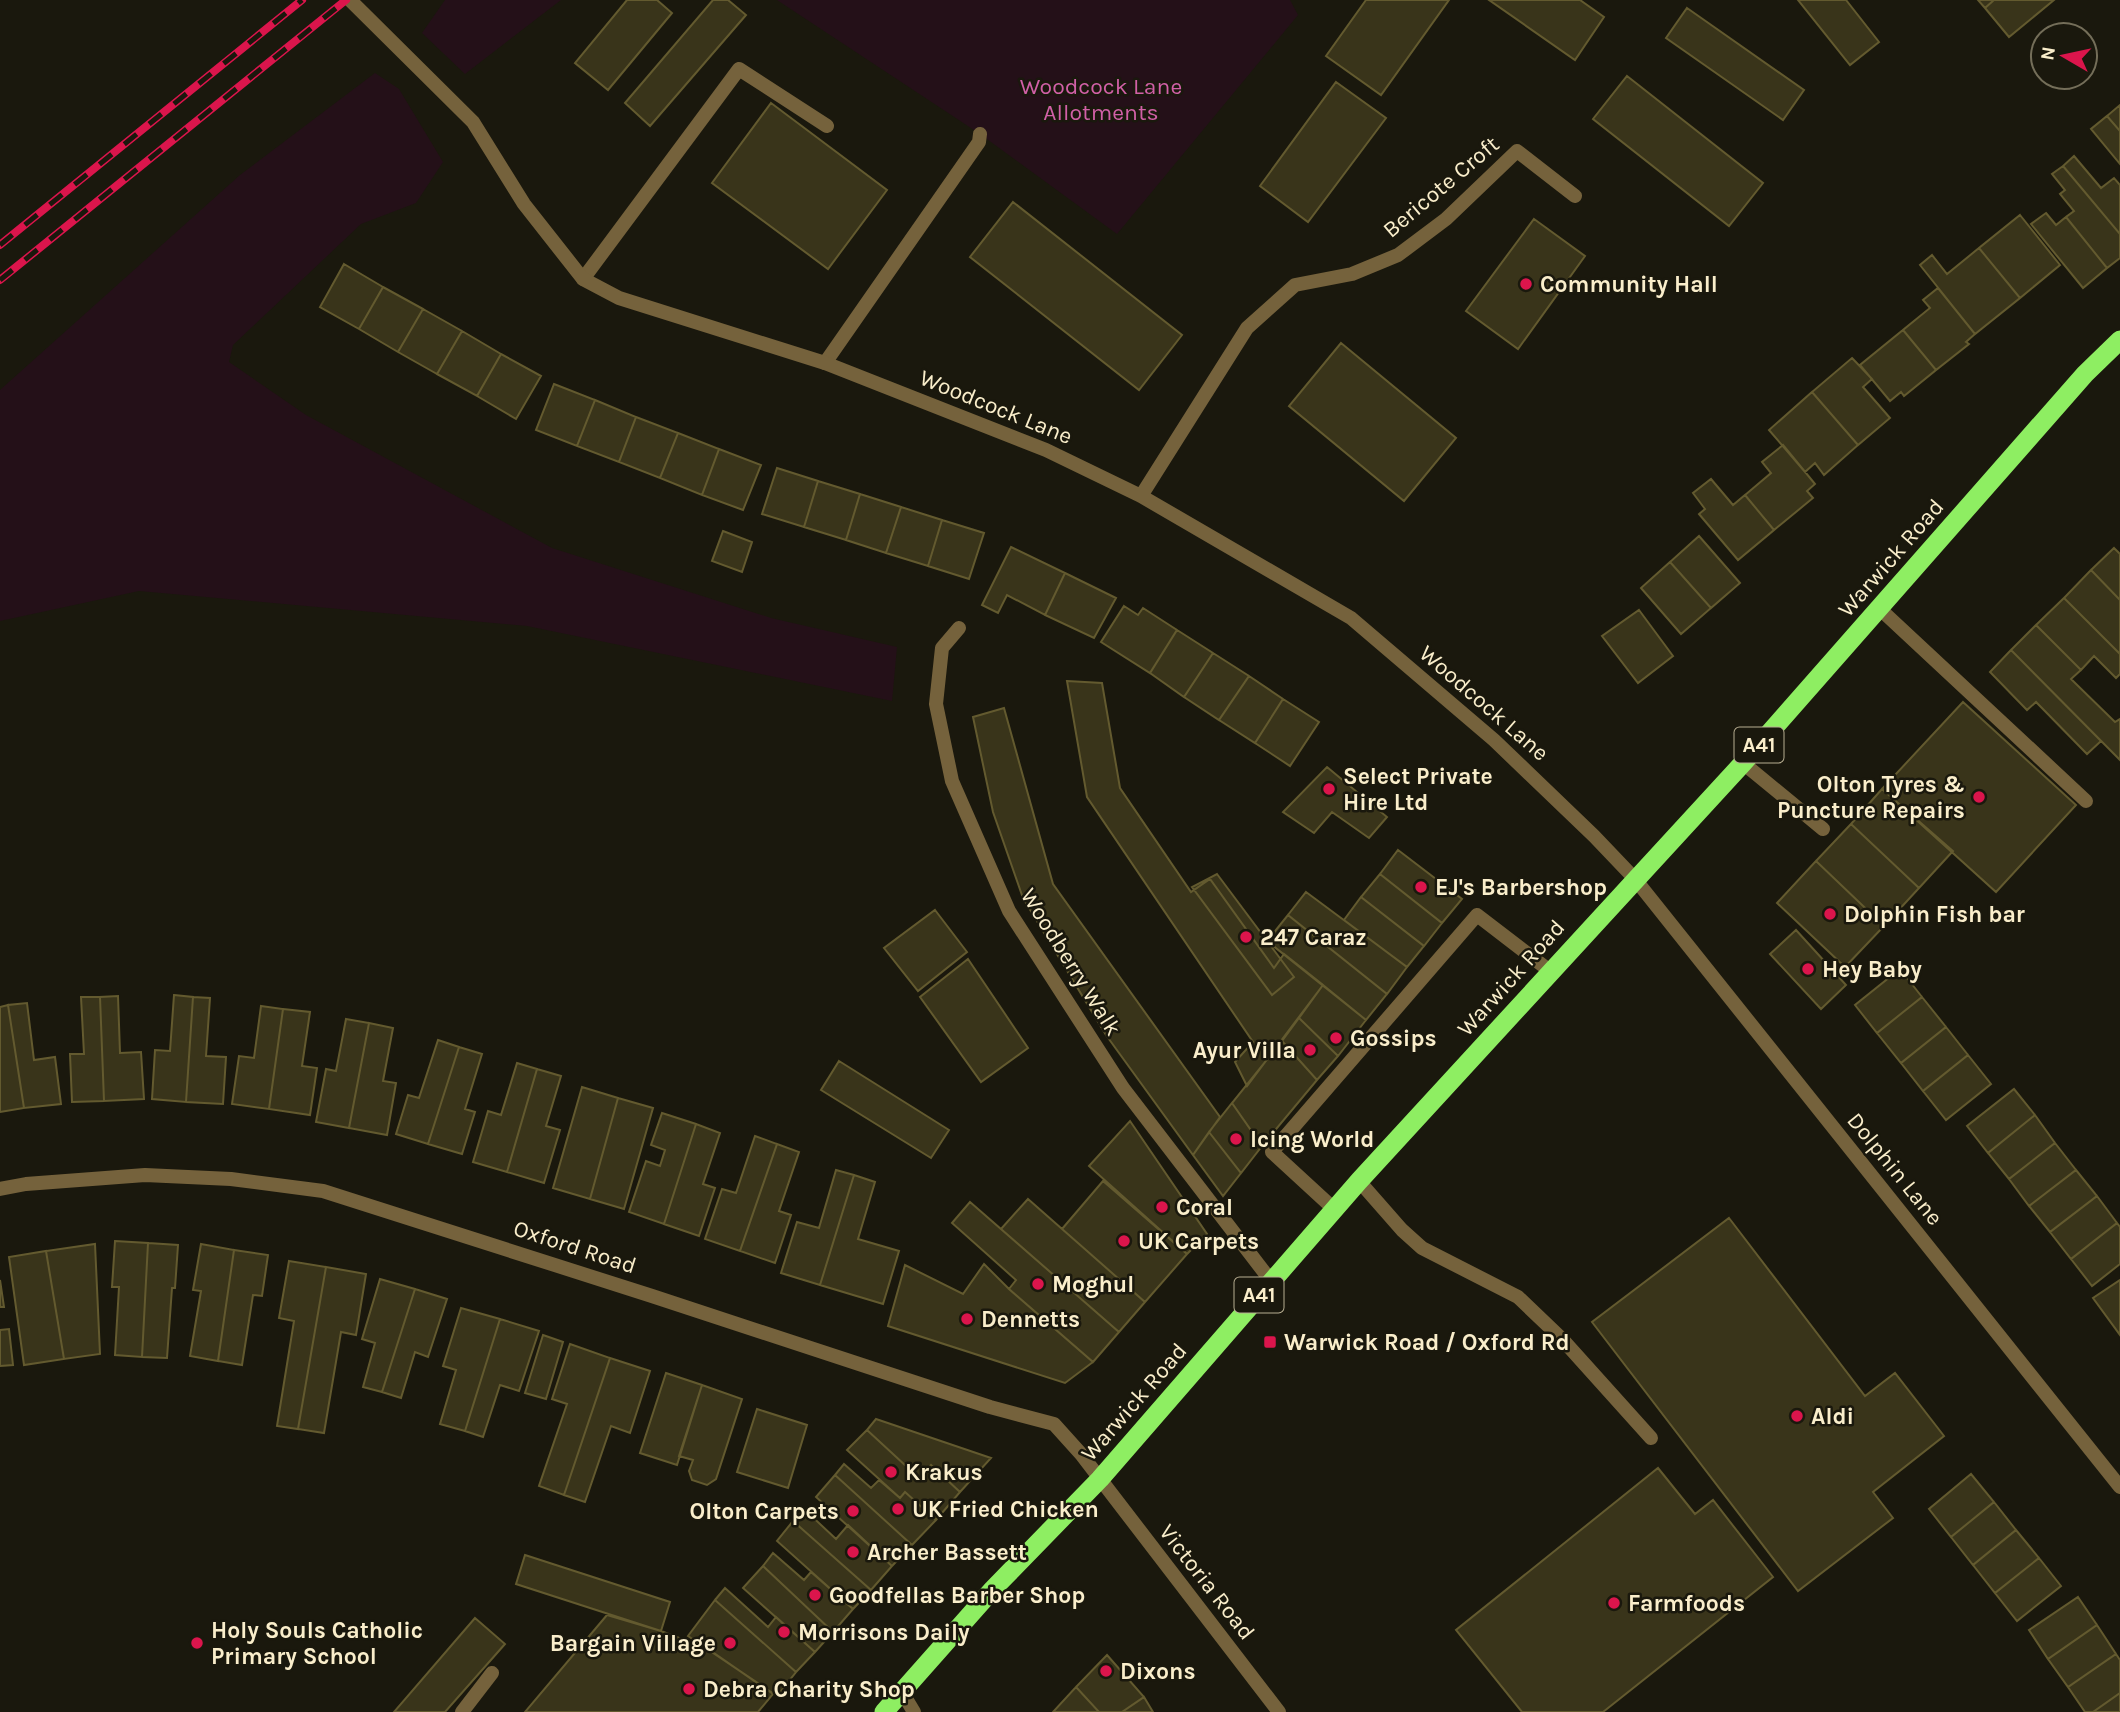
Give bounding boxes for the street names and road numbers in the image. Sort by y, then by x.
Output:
street label: Bericote Croft [1377,130,1505,243]
street label: Woodcock Lane [916,364,1076,450]
street label: Warwick Road [1832,493,1950,623]
street label: Woodcock Lane [1414,640,1554,766]
road number: A41 [1734,728,1784,762]
street label: Woodberry Walk [1015,883,1127,1041]
street label: Warwick Road [1452,914,1570,1042]
street label: Dolphin Lane [1841,1107,1949,1231]
street label: Oxford Road [510,1214,640,1280]
road number: A41 [1234,1278,1284,1312]
street label: Warwick Road [1075,1337,1193,1467]
street label: Victoria Road [1154,1519,1260,1645]

